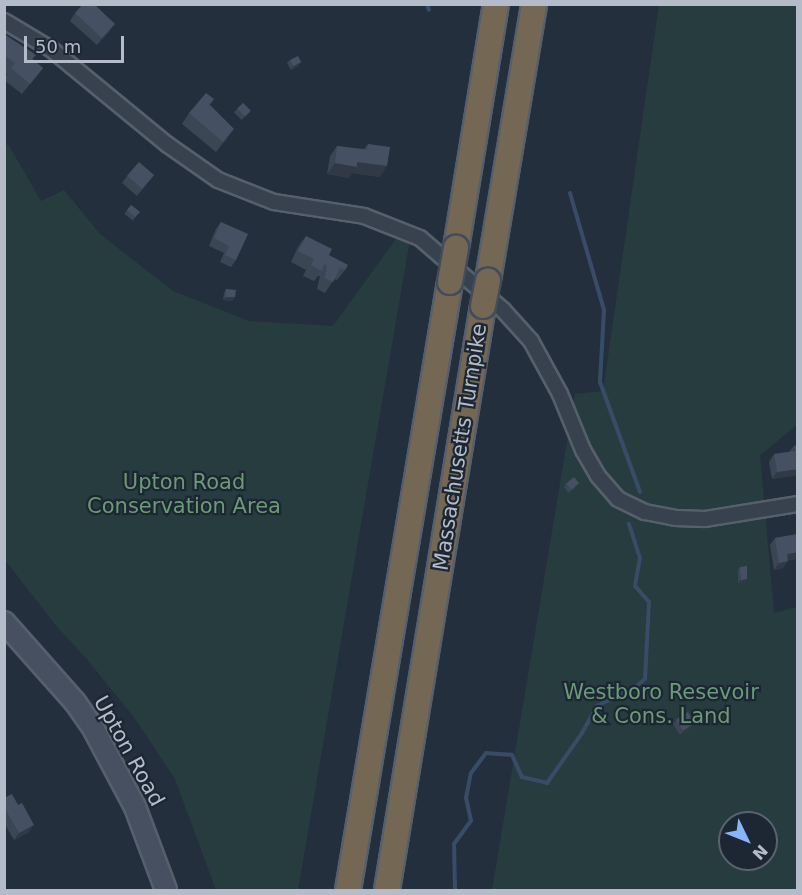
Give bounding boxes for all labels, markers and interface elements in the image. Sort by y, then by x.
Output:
scale bar [27,24,128,62]
text: 50 m [35,36,81,57]
street label: Massachusetts Turnpike [428,322,492,572]
park label: Upton Road Conservation Area [87,469,281,519]
park label: Westboro Resevoir & Cons. Land [563,679,759,729]
street label: Upton Road [88,691,170,811]
north arrow [718,811,778,871]
text: N [749,841,772,864]

